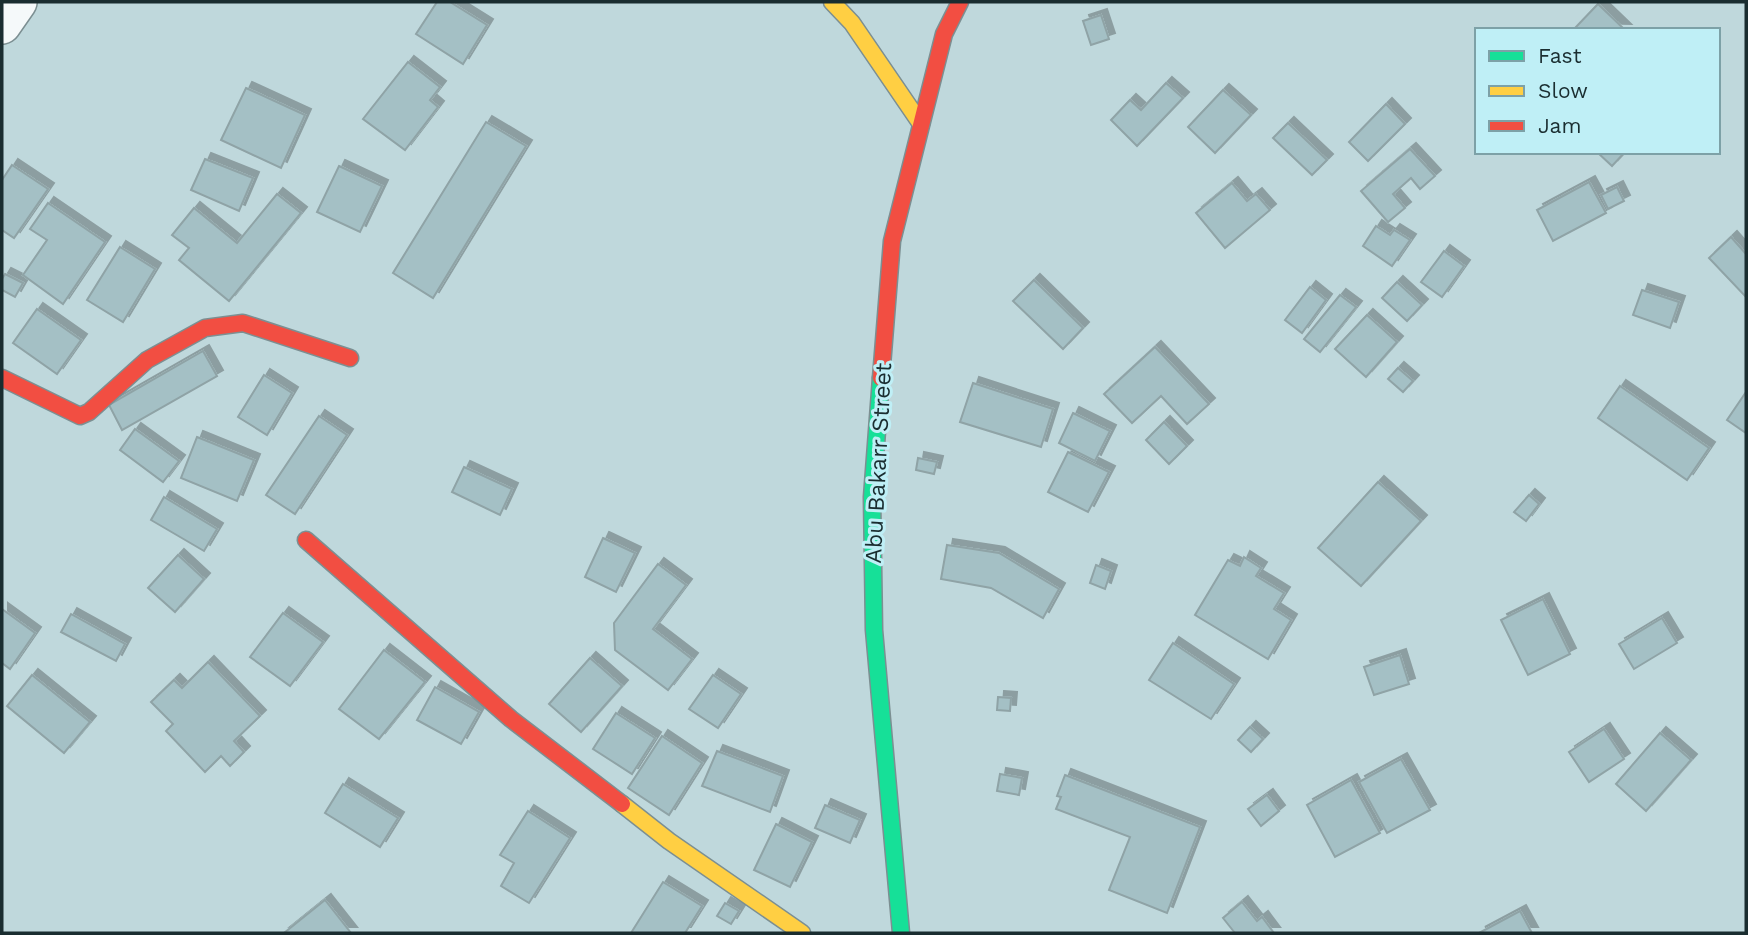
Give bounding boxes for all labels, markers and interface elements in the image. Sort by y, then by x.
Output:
legend [1475,28,1720,154]
text: Fast [1538,43,1582,68]
text: Slow [1538,78,1588,103]
text: Jam [1538,113,1581,138]
street label: Abu Bakarr Street [860,362,897,564]

